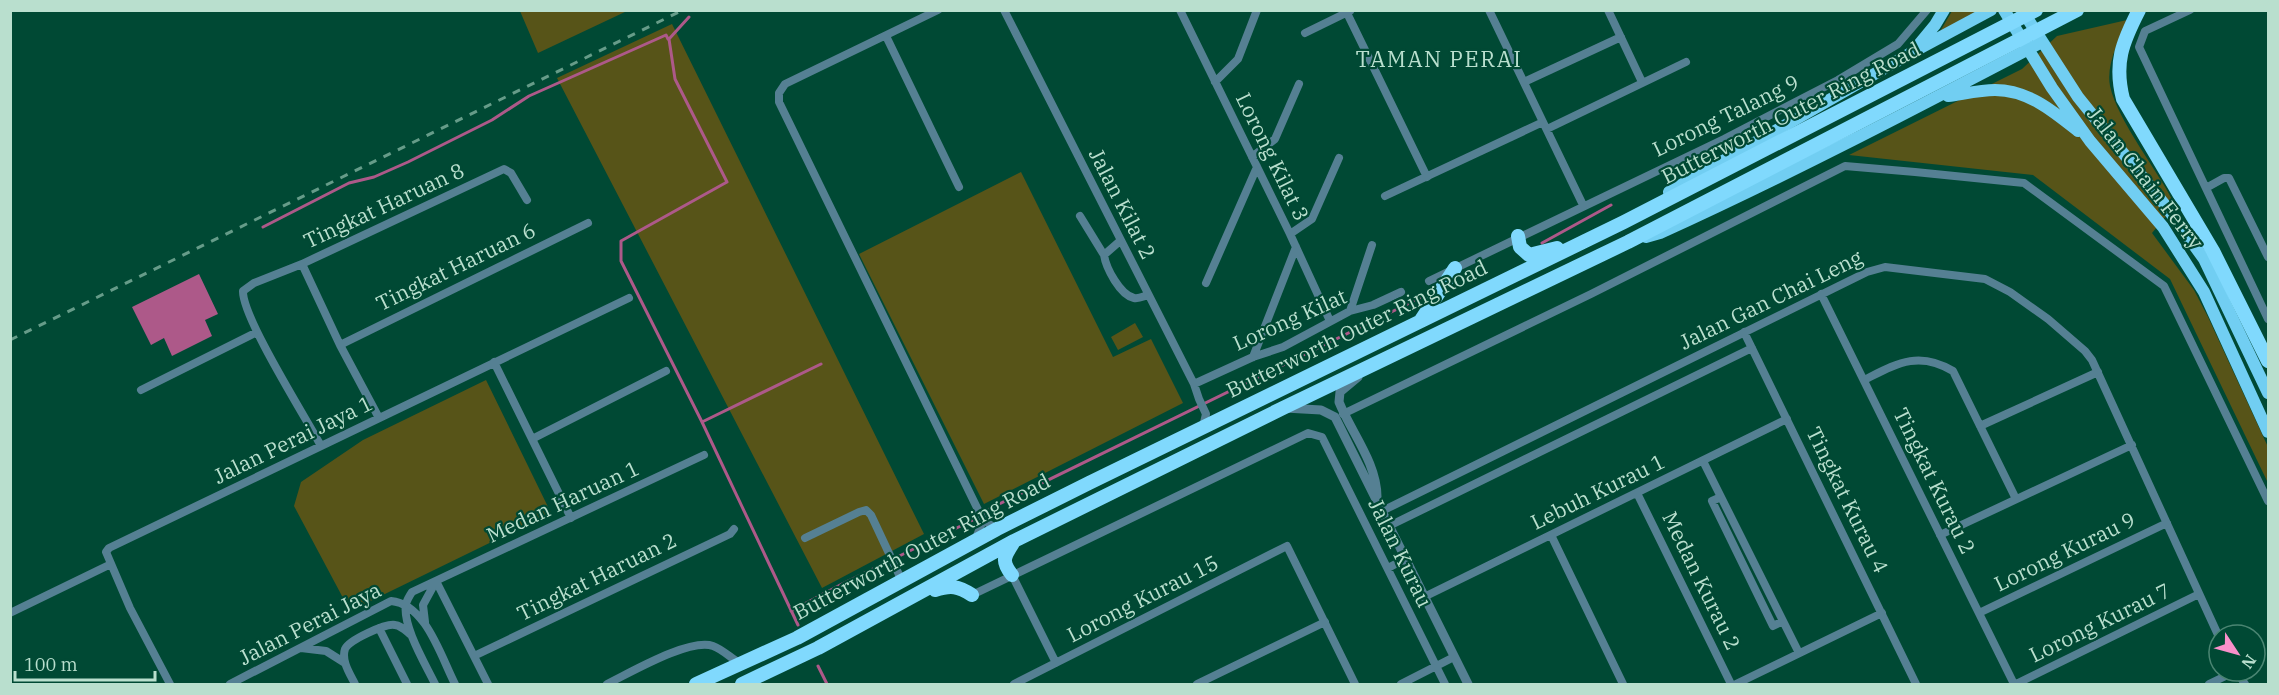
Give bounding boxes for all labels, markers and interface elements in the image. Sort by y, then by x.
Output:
street label: Butterworth Outer Ring Road [1656,34,1925,190]
district label: TAMAN PERAI [1356,44,1522,73]
street label: Lorong Talang 9 [1648,68,1803,163]
street label: Lorong Kilat 3 [1230,88,1316,225]
street label: Jalan Chain Ferry [2081,100,2211,255]
street label: Jalan Kilat 2 [1083,143,1163,264]
street label: Tingkat Haruan 8 [299,156,468,255]
street label: Tingkat Haruan 6 [371,215,540,317]
street label: Jalan Gan Chai Leng [1674,242,1867,356]
street label: Butterworth Outer Ring Road [1221,253,1492,404]
street label: Lorong Kilat [1228,282,1351,357]
street label: Jalan Perai Jaya 1 [208,388,377,490]
street label: Tingkat Kurau 2 [1887,403,1982,558]
street label: Tingkat Kurau 4 [1800,422,1895,577]
street label: Lebuh Kurau 1 [1526,447,1669,536]
street label: Medan Haruan 1 [482,453,643,549]
street label: Butterworth Outer Ring Road [788,466,1055,626]
street label: Jalan Kurau [1362,493,1439,612]
street label: Lorong Kurau 9 [1989,505,2140,597]
street label: Medan Kurau 2 [1656,507,1748,654]
street label: Tingkat Haruan 2 [512,525,681,627]
street label: Lorong Kurau 15 [1062,548,1223,648]
street label: Jalan Perai Jaya [234,575,386,671]
street label: Lorong Kurau 7 [2024,576,2175,668]
north arrow [2207,623,2267,683]
scale bar [15,644,154,682]
text: N [2237,651,2261,673]
text: 100 m [24,653,78,676]

